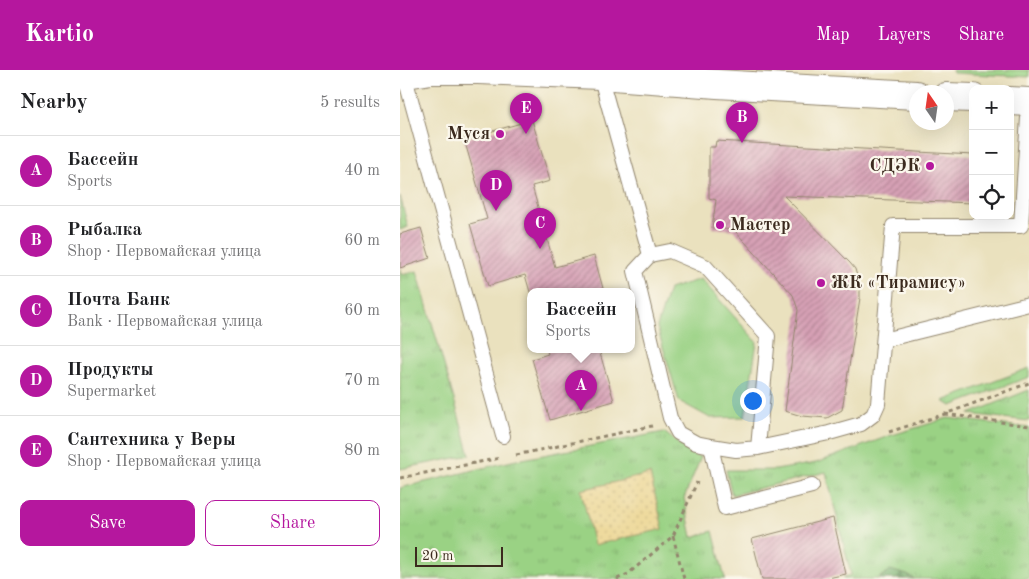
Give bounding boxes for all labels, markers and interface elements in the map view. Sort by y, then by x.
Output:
text: Kartio [25,23,94,47]
text: Map [816,26,850,44]
text: Layers [878,26,930,44]
text: Share [958,26,1004,44]
north arrow [909,85,954,130]
map controls [969,85,1014,220]
button: + [969,85,1014,130]
text: Nearby [20,92,88,113]
pin: E [510,93,542,134]
text: 5 results [320,95,380,111]
pin: B [726,102,758,143]
place label: Муся [447,125,490,143]
marker: Муся [494,128,506,140]
button: − [969,130,1014,175]
text: Бассейн [67,151,138,170]
place label: СДЭК [870,157,920,175]
marker: СДЭК [924,160,936,172]
text: A [30,163,42,179]
text: 40 m [344,163,380,179]
pin: D [480,170,512,211]
text: Sports [67,174,112,190]
button: locate [969,175,1014,220]
pin: C [524,208,556,249]
place label: Мастер [730,216,791,234]
marker: Мастер [714,219,726,231]
text: Рыбалка [67,221,142,240]
text: B [30,233,42,249]
text: 60 m [344,233,380,249]
text: Shop · Первомайская улица [67,244,262,260]
place label: ЖК «Тирамису» [831,274,966,292]
marker: ЖК «Тирамису» [815,277,827,289]
popup [527,288,635,353]
text: Почта Банк [67,291,170,310]
text: Бассейн [545,301,617,320]
text: C [31,303,41,319]
text: 60 m [344,303,380,319]
text: Bank · Первомайская улица [67,314,263,330]
text: Sports [545,324,591,340]
text: Продукты [67,361,154,380]
pin: A [565,370,597,411]
text: D [30,373,42,389]
text: 70 m [344,373,380,389]
text: Supermarket [67,384,156,400]
your location [740,388,766,414]
text: Сантехника у Веры [67,431,236,450]
text: E [30,443,42,459]
text: 80 m [344,443,380,459]
text: Shop · Первомайская улица [67,454,262,470]
button: Save [20,500,195,546]
button: Share [205,500,380,546]
scale bar [415,544,502,567]
text: 20 m [422,549,453,563]

